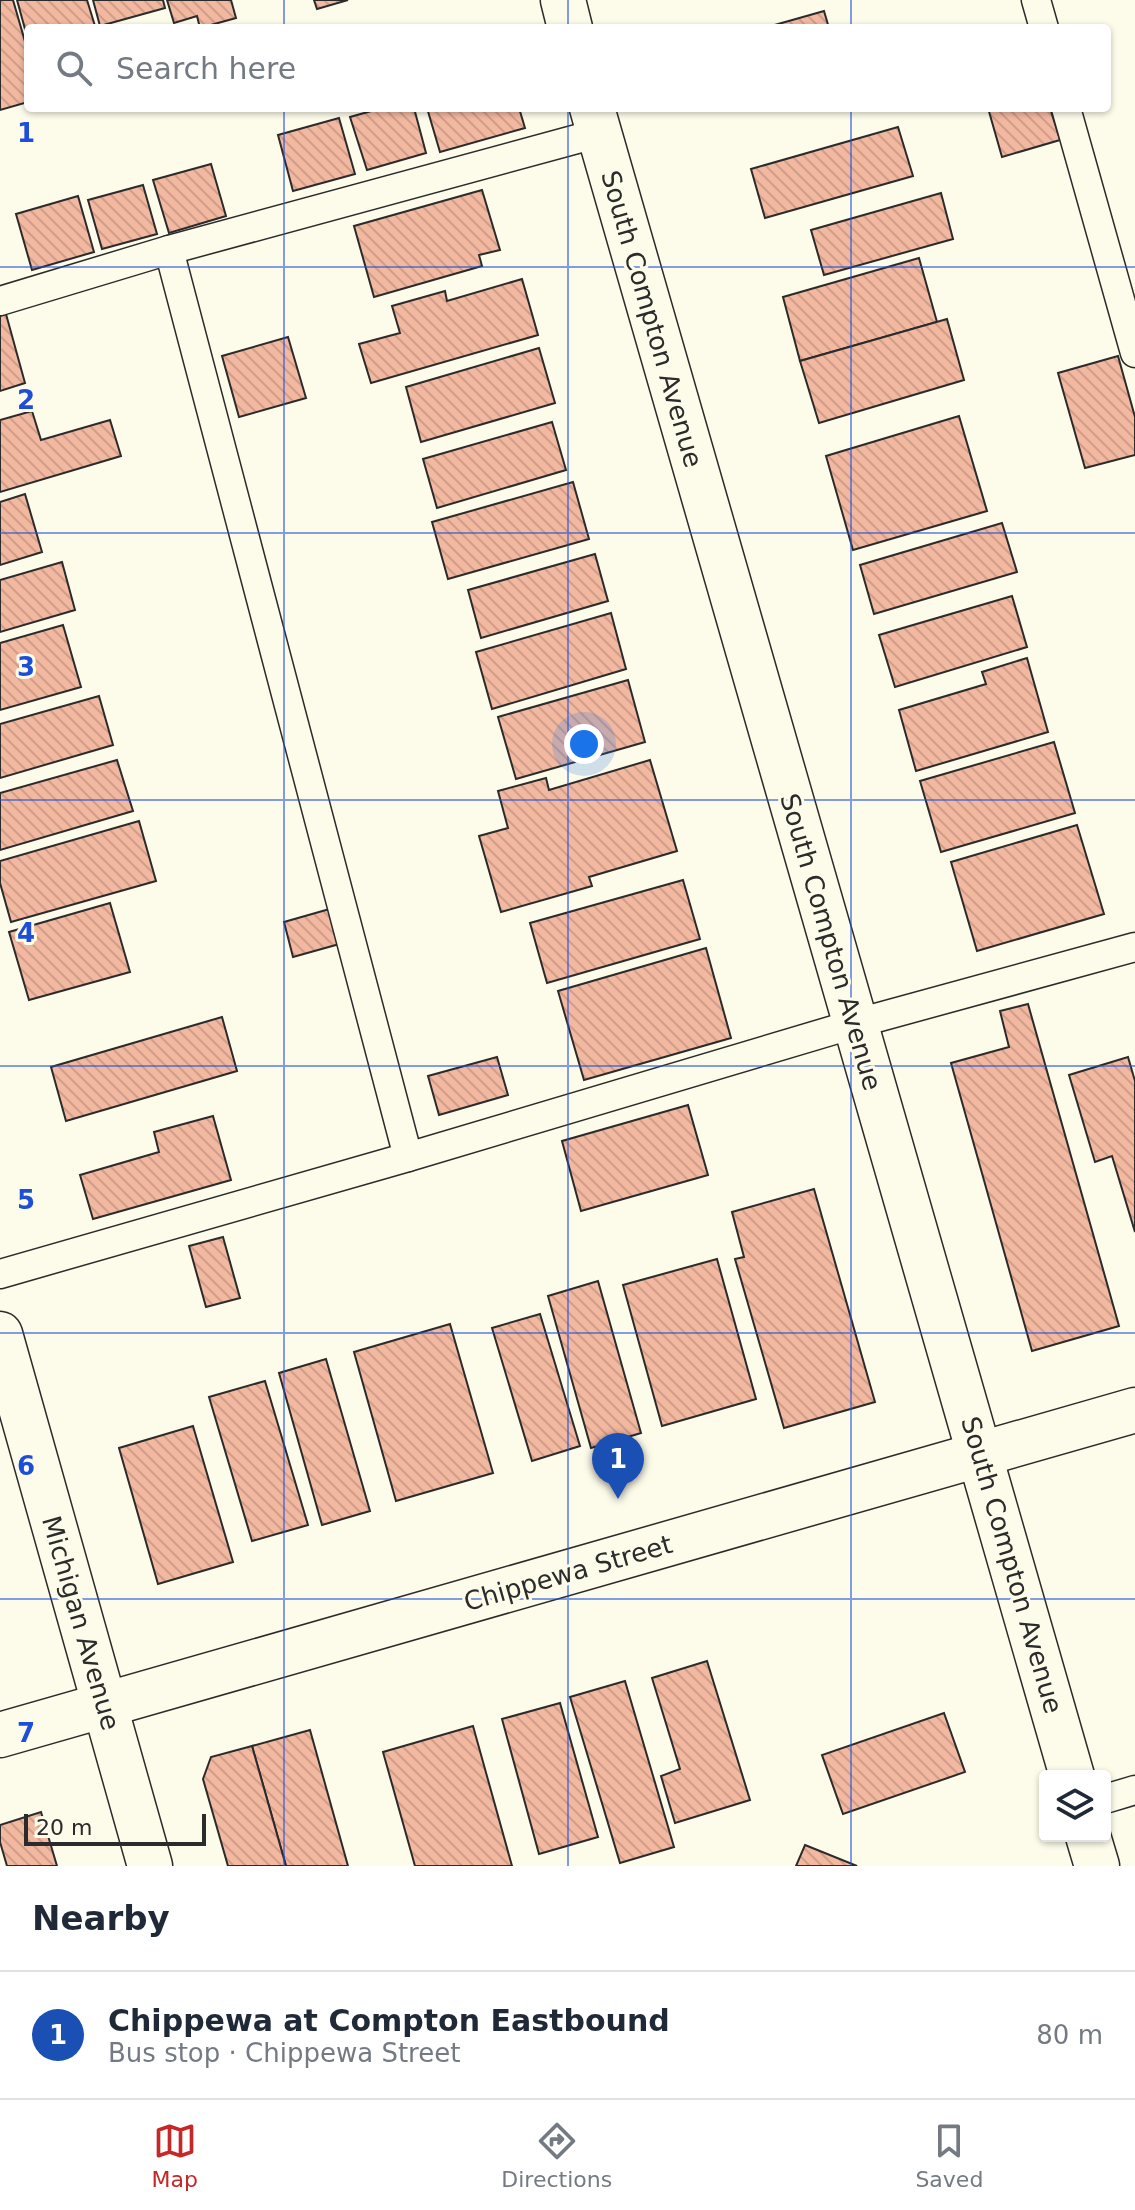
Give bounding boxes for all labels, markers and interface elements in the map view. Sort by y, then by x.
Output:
search box [24,24,1111,112]
icon: search [52,46,96,90]
text: Search here [116,51,296,86]
text: 1 [17,118,35,148]
street label: South Compton Avenue [595,167,709,471]
text: 2 [17,385,35,415]
text: 3 [17,652,35,682]
your location [564,724,604,764]
street label: South Compton Avenue [774,790,888,1094]
text: 4 [17,918,35,948]
text: 5 [17,1185,35,1215]
street label: South Compton Avenue [955,1413,1069,1717]
pin: 1 [592,1433,644,1499]
text: 6 [17,1451,35,1481]
street label: Michigan Avenue [36,1512,126,1734]
street label: Chippewa Street [460,1529,676,1617]
text: 7 [17,1718,35,1748]
map controls [1039,1770,1111,1842]
button: layers [1039,1770,1111,1842]
scale bar [24,1810,206,1846]
text: 20 m [36,1815,92,1840]
text: Nearby [32,1898,170,1938]
text: Chippewa at Compton Eastbound [108,2003,670,2038]
text: 1 [49,2020,67,2050]
text: 80 m [1036,2020,1103,2050]
text: Bus stop · Chippewa Street [108,2038,460,2068]
tab: Map [152,2119,198,2192]
tab: Directions [501,2119,612,2192]
tab: Saved [915,2119,983,2192]

